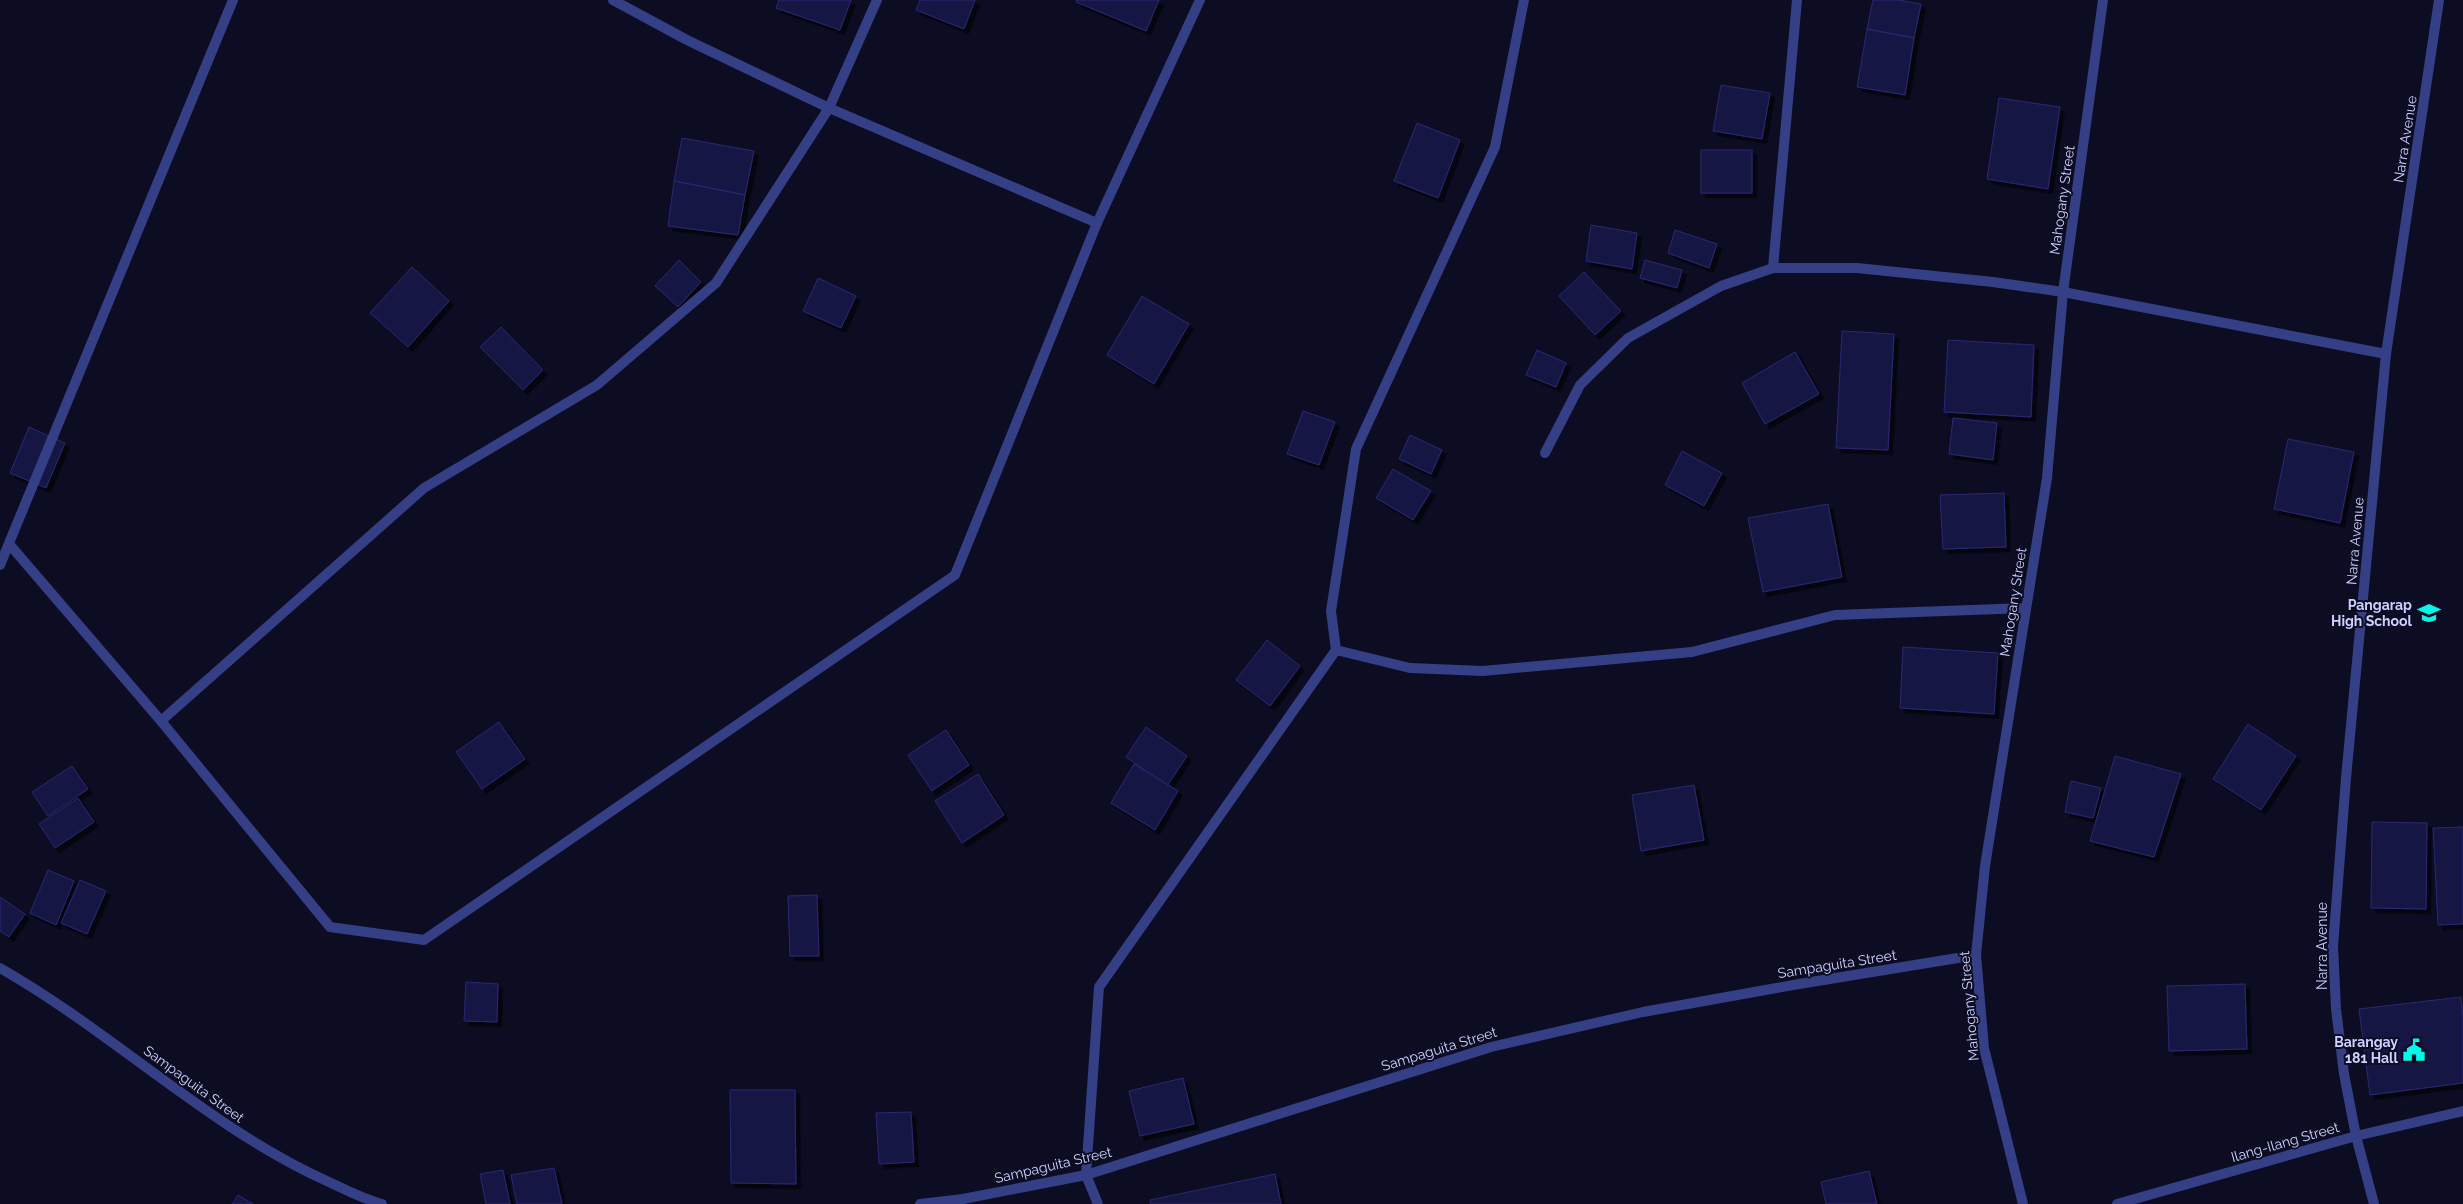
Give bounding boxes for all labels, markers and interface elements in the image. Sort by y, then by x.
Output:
street label: Narra Avenue [2390,94,2420,184]
street label: Mahogany Street [2046,144,2078,256]
street label: Narra Avenue [2343,496,2367,586]
street label: Mahogany Street [1996,546,2030,658]
place label: Pangarap High School [2331,597,2413,629]
school or university icon: Pangarap High School [2416,600,2442,626]
street label: Narra Avenue [2314,902,2330,990]
street label: Sampaguita Street [1776,947,1898,981]
street label: Mahogany Street [1956,950,1982,1062]
street label: Sampaguita Street [1379,1024,1499,1074]
place label: Barangay 181 Hall [2334,1034,2399,1066]
public building icon: Barangay 181 Hall [2401,1037,2427,1063]
street label: Sampaguita Street [141,1042,247,1126]
street label: Ilang-Ilang Street [2229,1119,2341,1165]
street label: Sampaguita Street [993,1144,1114,1186]

